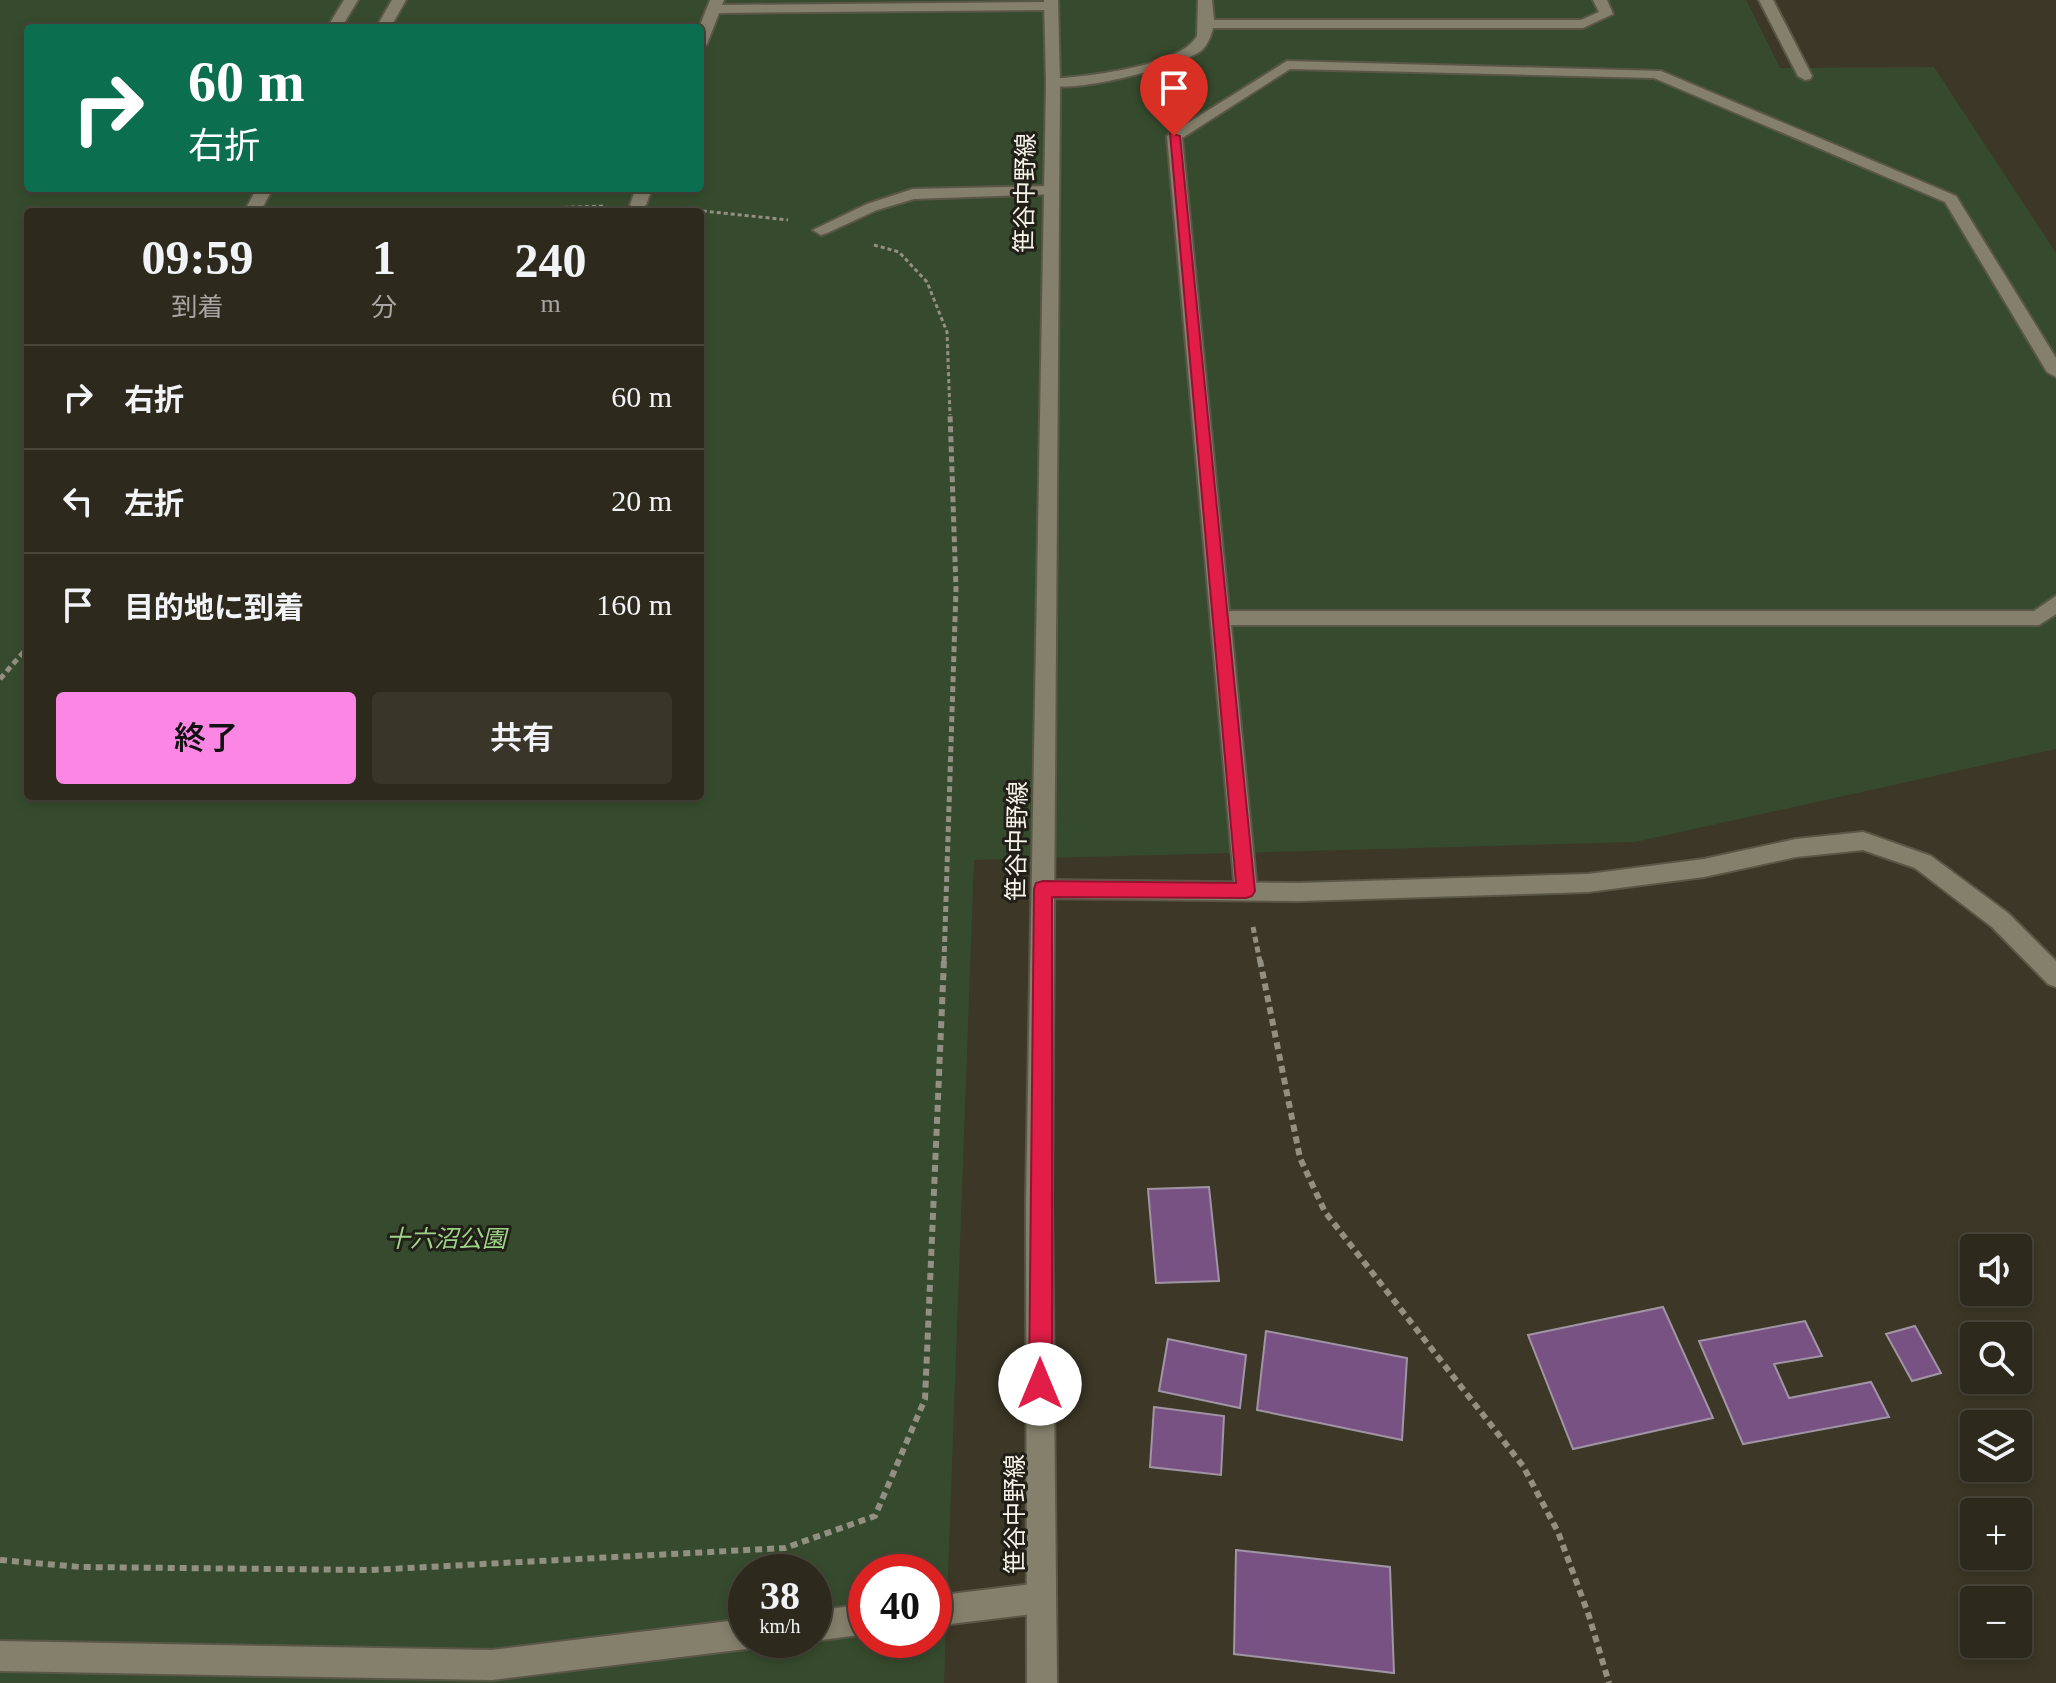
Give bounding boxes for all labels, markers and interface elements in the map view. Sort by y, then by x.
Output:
text: 60 m [188,51,305,113]
pin [1140,54,1208,136]
icon: right [56,56,160,160]
icon: arrive [1152,66,1196,110]
text: 右折 [188,126,260,166]
street label: 笹谷中野線 [1011,133,1039,253]
text: 09:59 [142,231,253,284]
text: 1 [372,231,396,284]
text: 240 [515,234,587,287]
text: m [540,289,561,318]
text: 到着 [171,293,224,322]
text: 分 [371,293,397,322]
icon: right [56,375,100,419]
text: 60 m [611,380,672,413]
text: 右折 [124,383,184,416]
icon: left [56,479,100,523]
text: 20 m [611,484,672,517]
text: 左折 [124,487,184,520]
icon: arrive [56,583,100,627]
text: 160 m [596,588,672,621]
text: 目的地に到着 [124,591,304,624]
button: 終了 [56,692,356,784]
button: 共有 [372,692,672,784]
street label: 笹谷中野線 [1003,781,1031,901]
park label: 十六沼公園 [386,1226,509,1252]
map controls [1960,1234,2032,1658]
button: sound [1960,1234,2032,1306]
button: search [1960,1322,2032,1394]
position arrow [998,1342,1082,1426]
button: layers [1960,1410,2032,1482]
street label: 笹谷中野線 [1002,1454,1028,1574]
button: + [1960,1498,2032,1570]
speed limit sign: 40 [848,1554,952,1658]
text: 38 [760,1573,800,1618]
button: − [1960,1586,2032,1658]
text: km/h [759,1615,801,1637]

